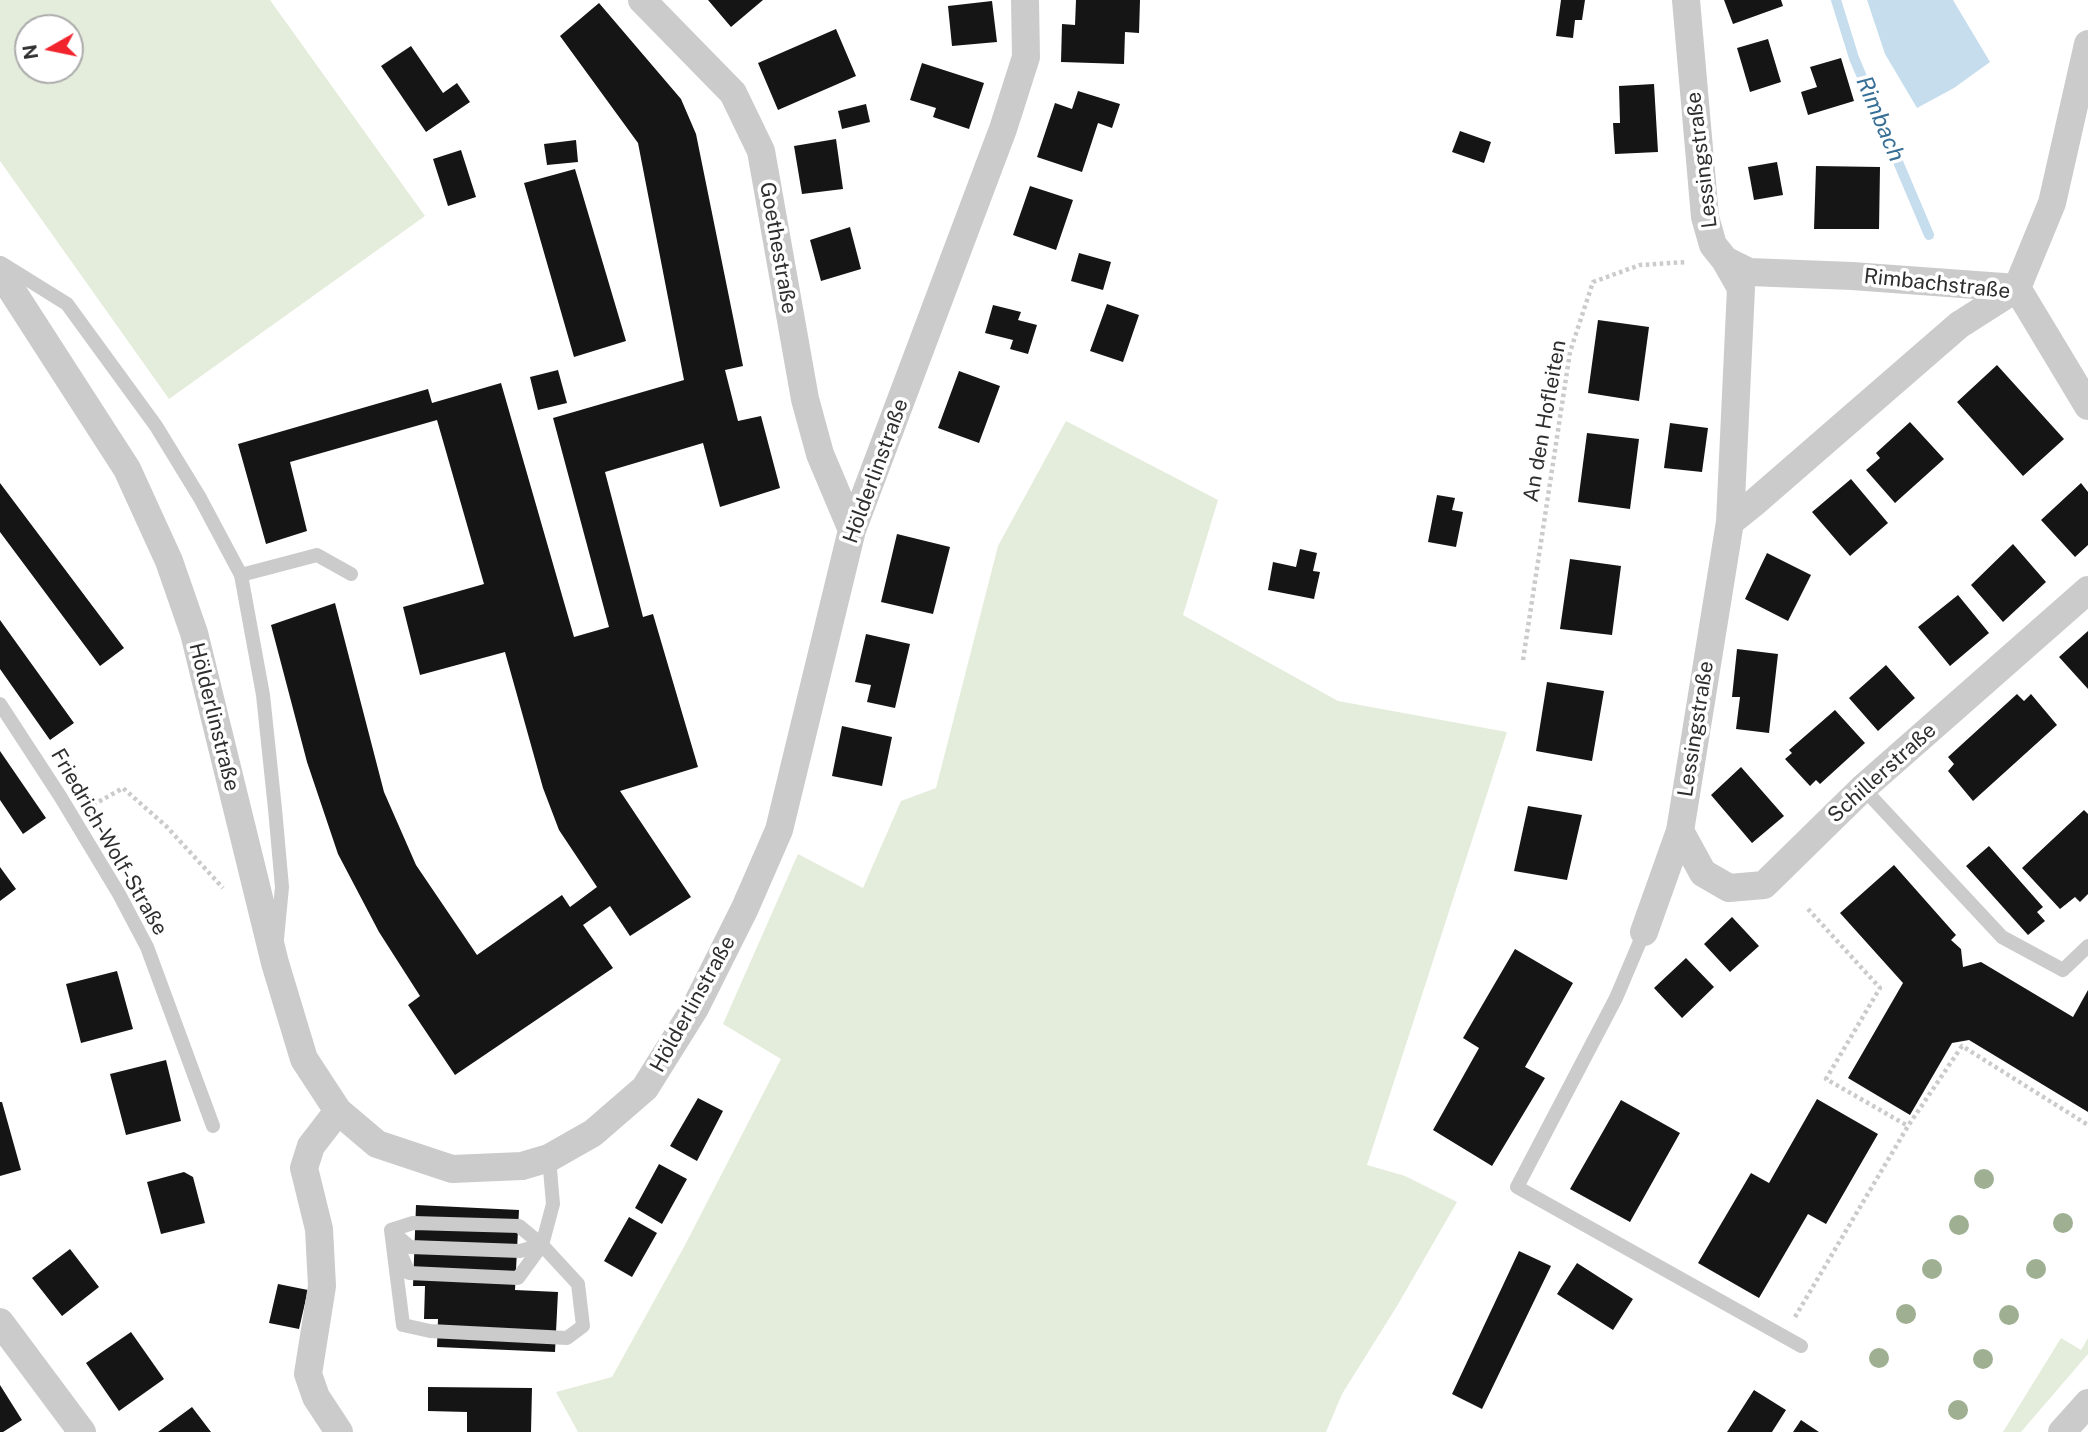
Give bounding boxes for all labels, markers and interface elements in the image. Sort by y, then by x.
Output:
north arrow [14,14,84,84]
text: N [18,43,42,61]
water label: Rimbach [1850,72,1910,166]
street label: Lessingstraße [1681,90,1723,230]
street label: Goethestraße [754,180,802,316]
street label: Rimbachstraße [1863,264,2011,304]
street label: An den Hofleiten [1518,338,1572,504]
street label: Hölderlinstraße [838,395,914,547]
street label: Hölderlinstraße [183,640,245,794]
street label: Lessingstraße [1673,659,1719,799]
street label: Schillerstraße [1823,718,1941,828]
street label: Friedrich-Wolf-Straße [45,744,173,940]
street label: Hölderlinstraße [645,931,741,1077]

